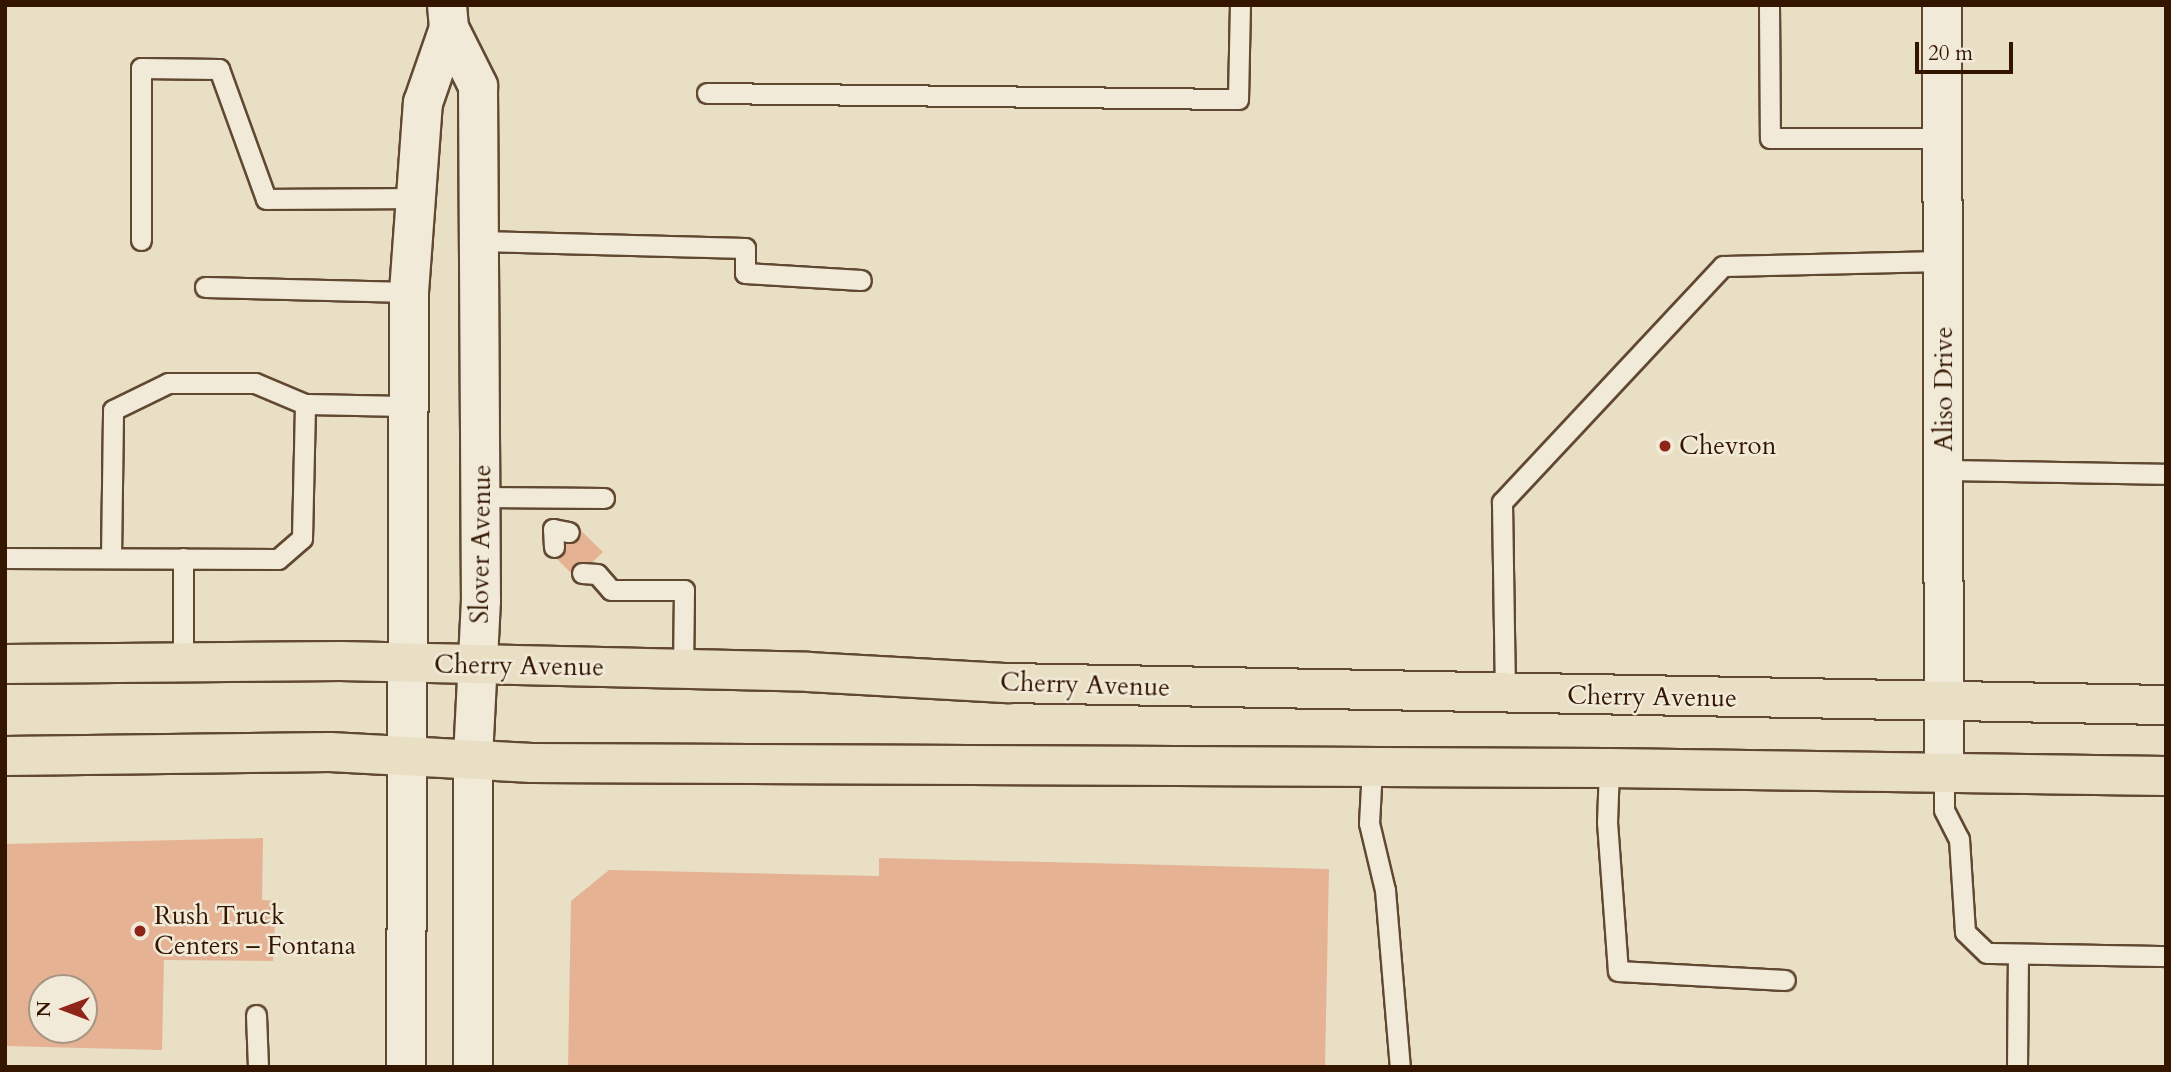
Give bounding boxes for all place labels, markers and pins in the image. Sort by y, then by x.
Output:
place label: Chevron [1679,430,1776,462]
marker: Chevron [1657,438,1673,454]
place label: Rush Truck Centers – Fontana [154,900,356,962]
marker: Rush Truck Centers – Fontana [132,923,148,939]

